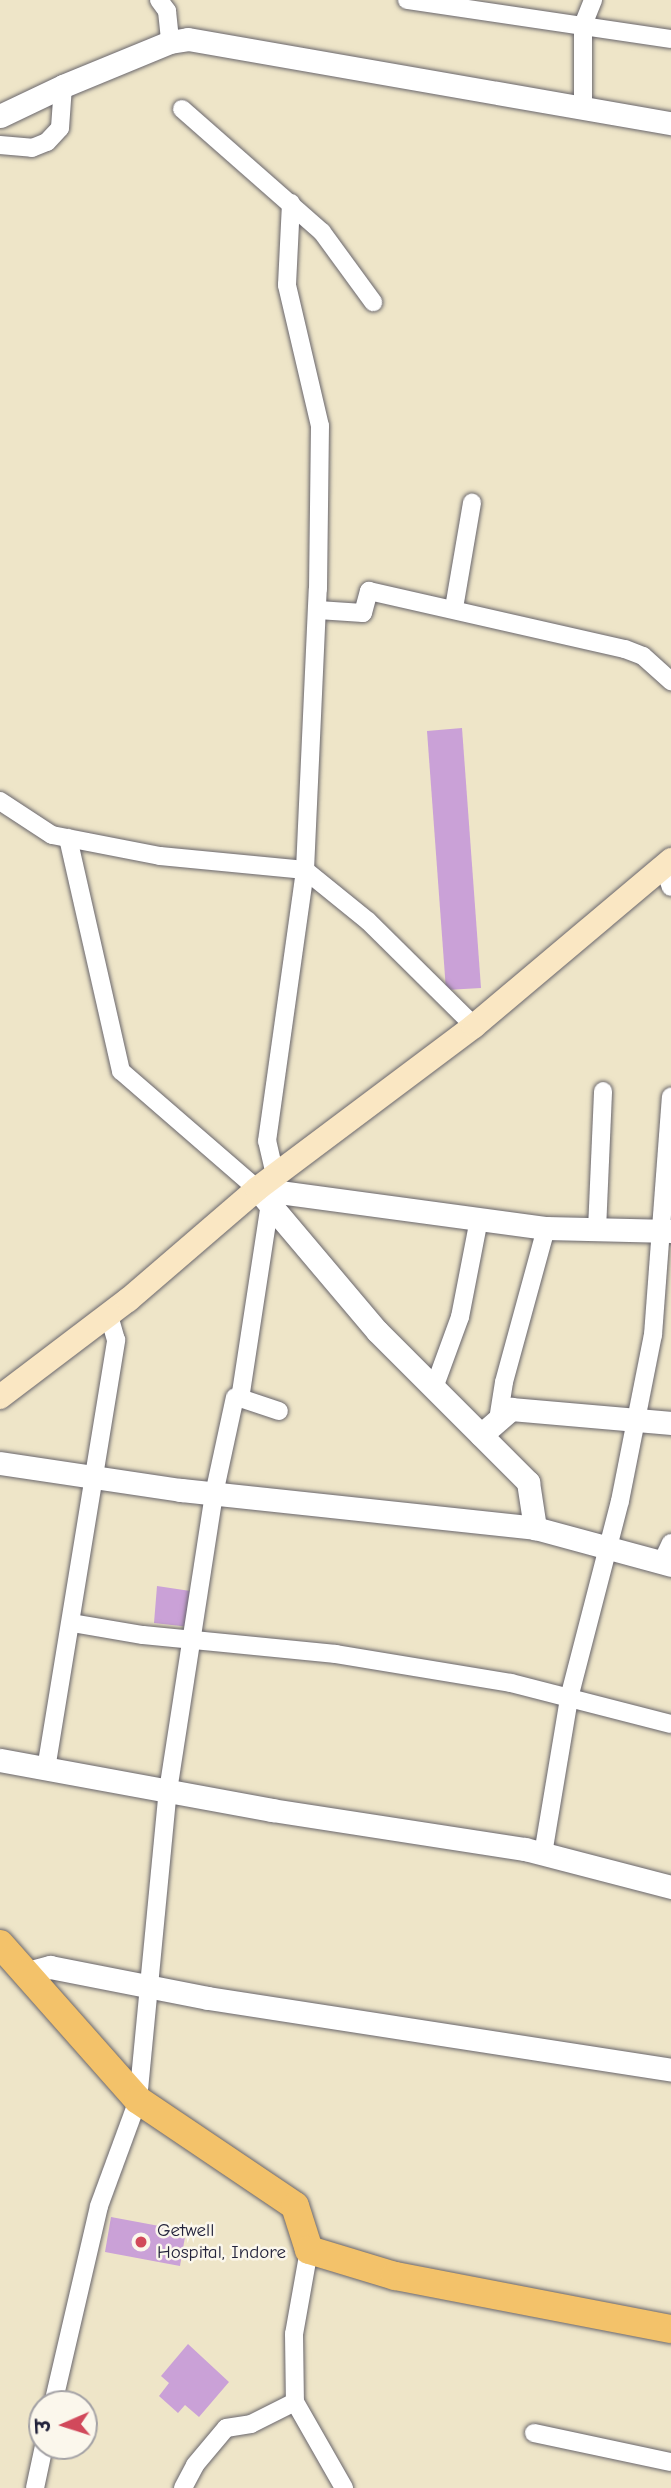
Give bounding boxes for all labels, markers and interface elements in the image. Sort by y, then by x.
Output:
place label: Getwell Hospital, Indore [157,2220,286,2264]
marker: Getwell Hospital, Indore [131,2232,151,2252]
north arrow [28,2390,98,2460]
text: उ [33,2419,55,2433]

